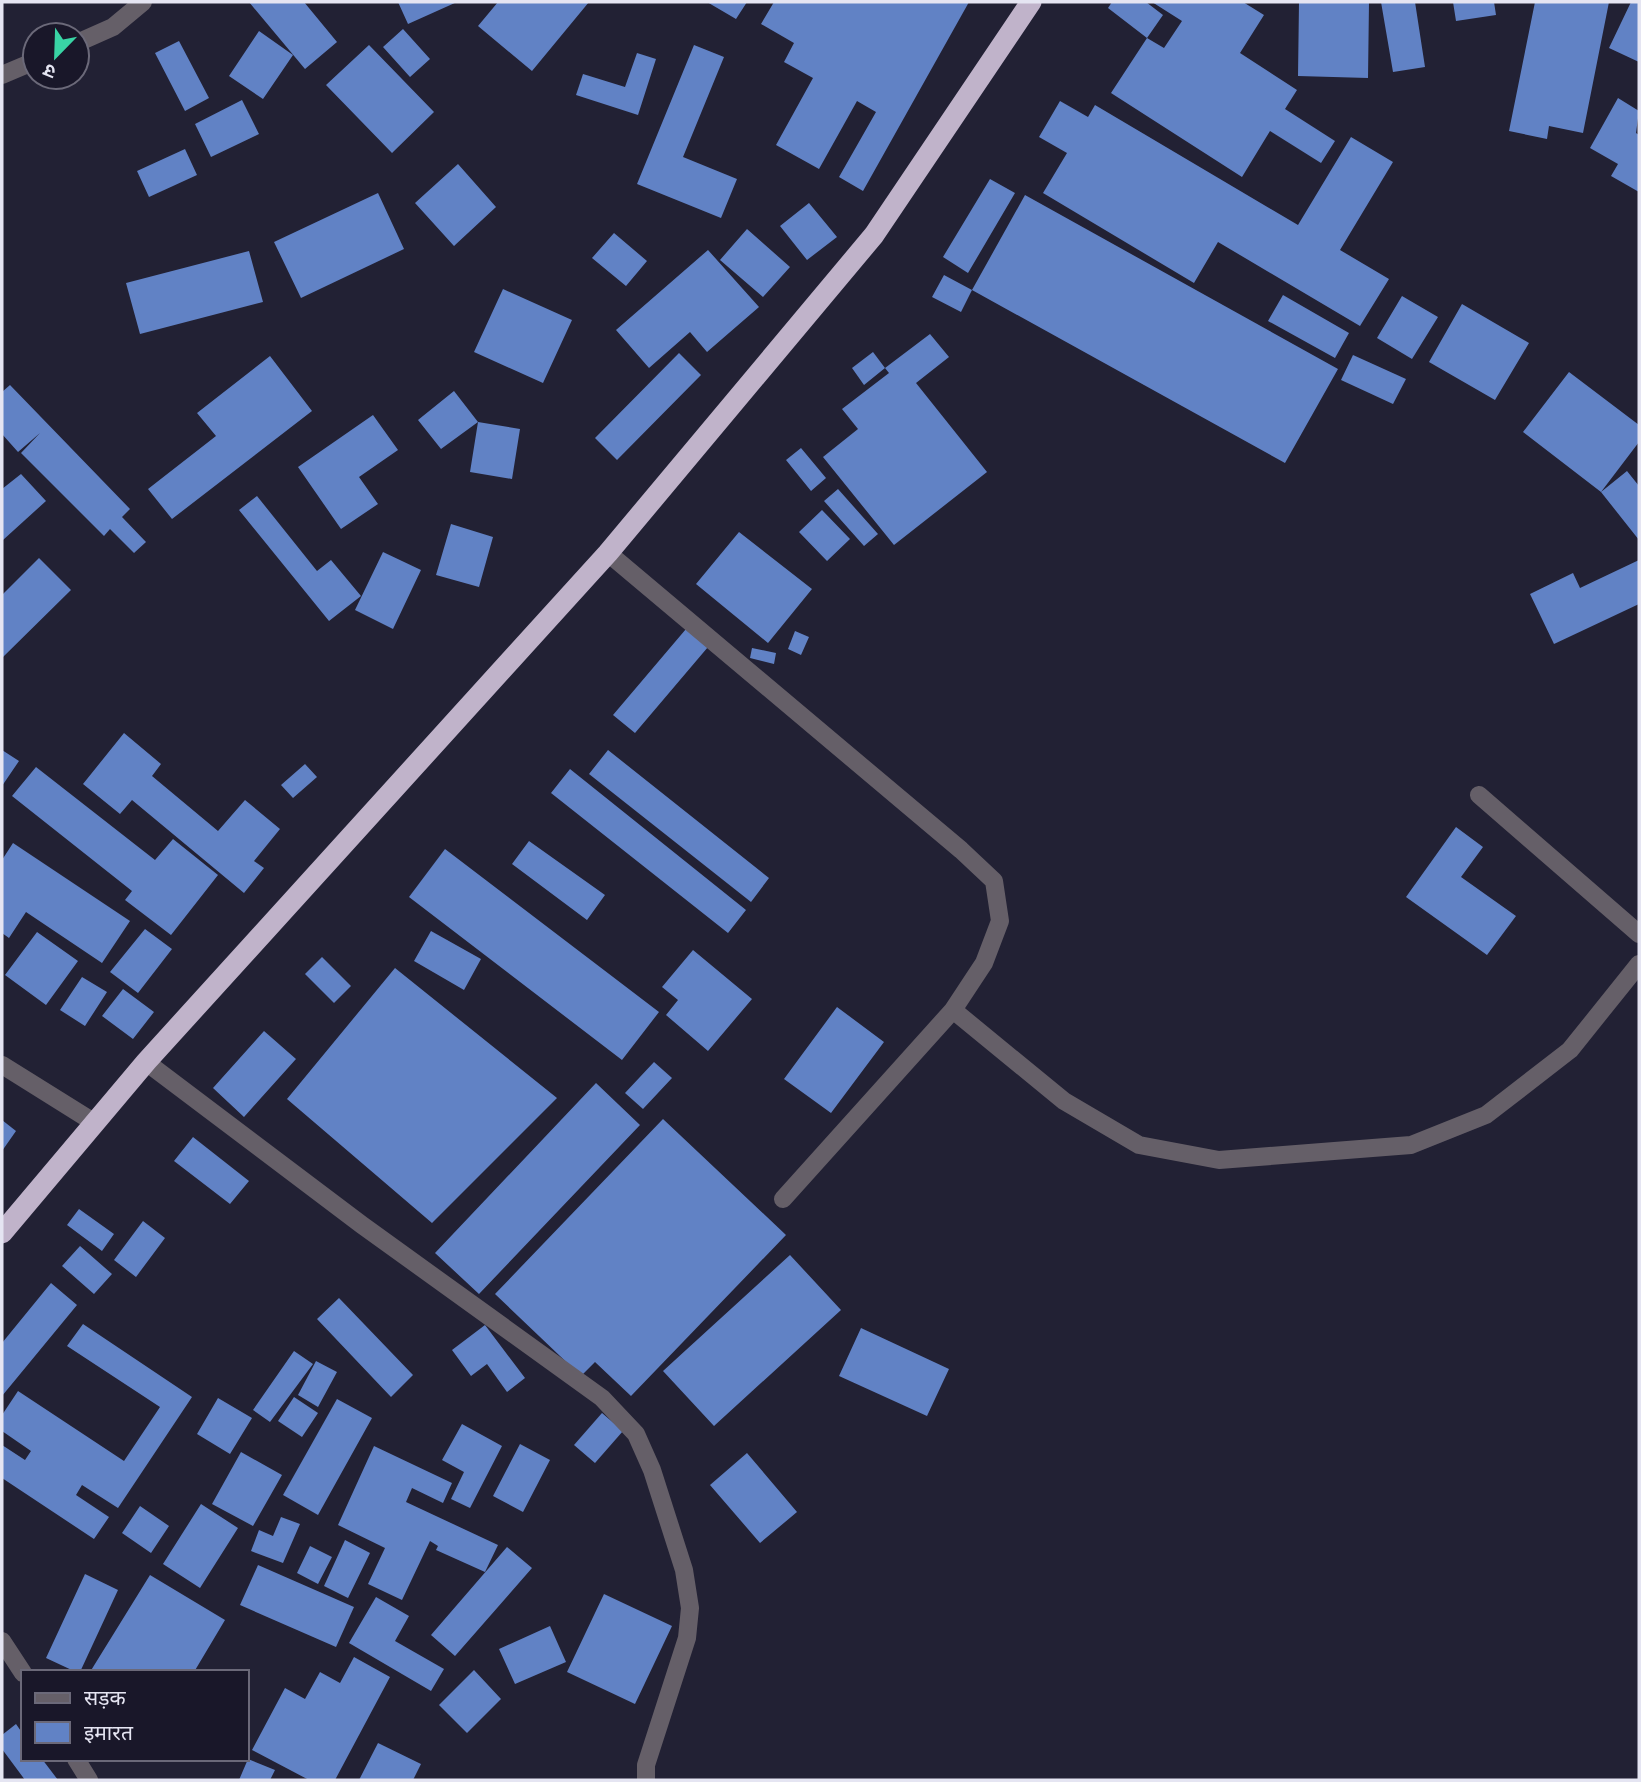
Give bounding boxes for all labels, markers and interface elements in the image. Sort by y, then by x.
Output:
north arrow [21,21,91,91]
text: उ [40,55,60,83]
legend [21,1670,248,1761]
text: सड़क [84,1686,126,1714]
text: इमारत [84,1721,134,1749]

